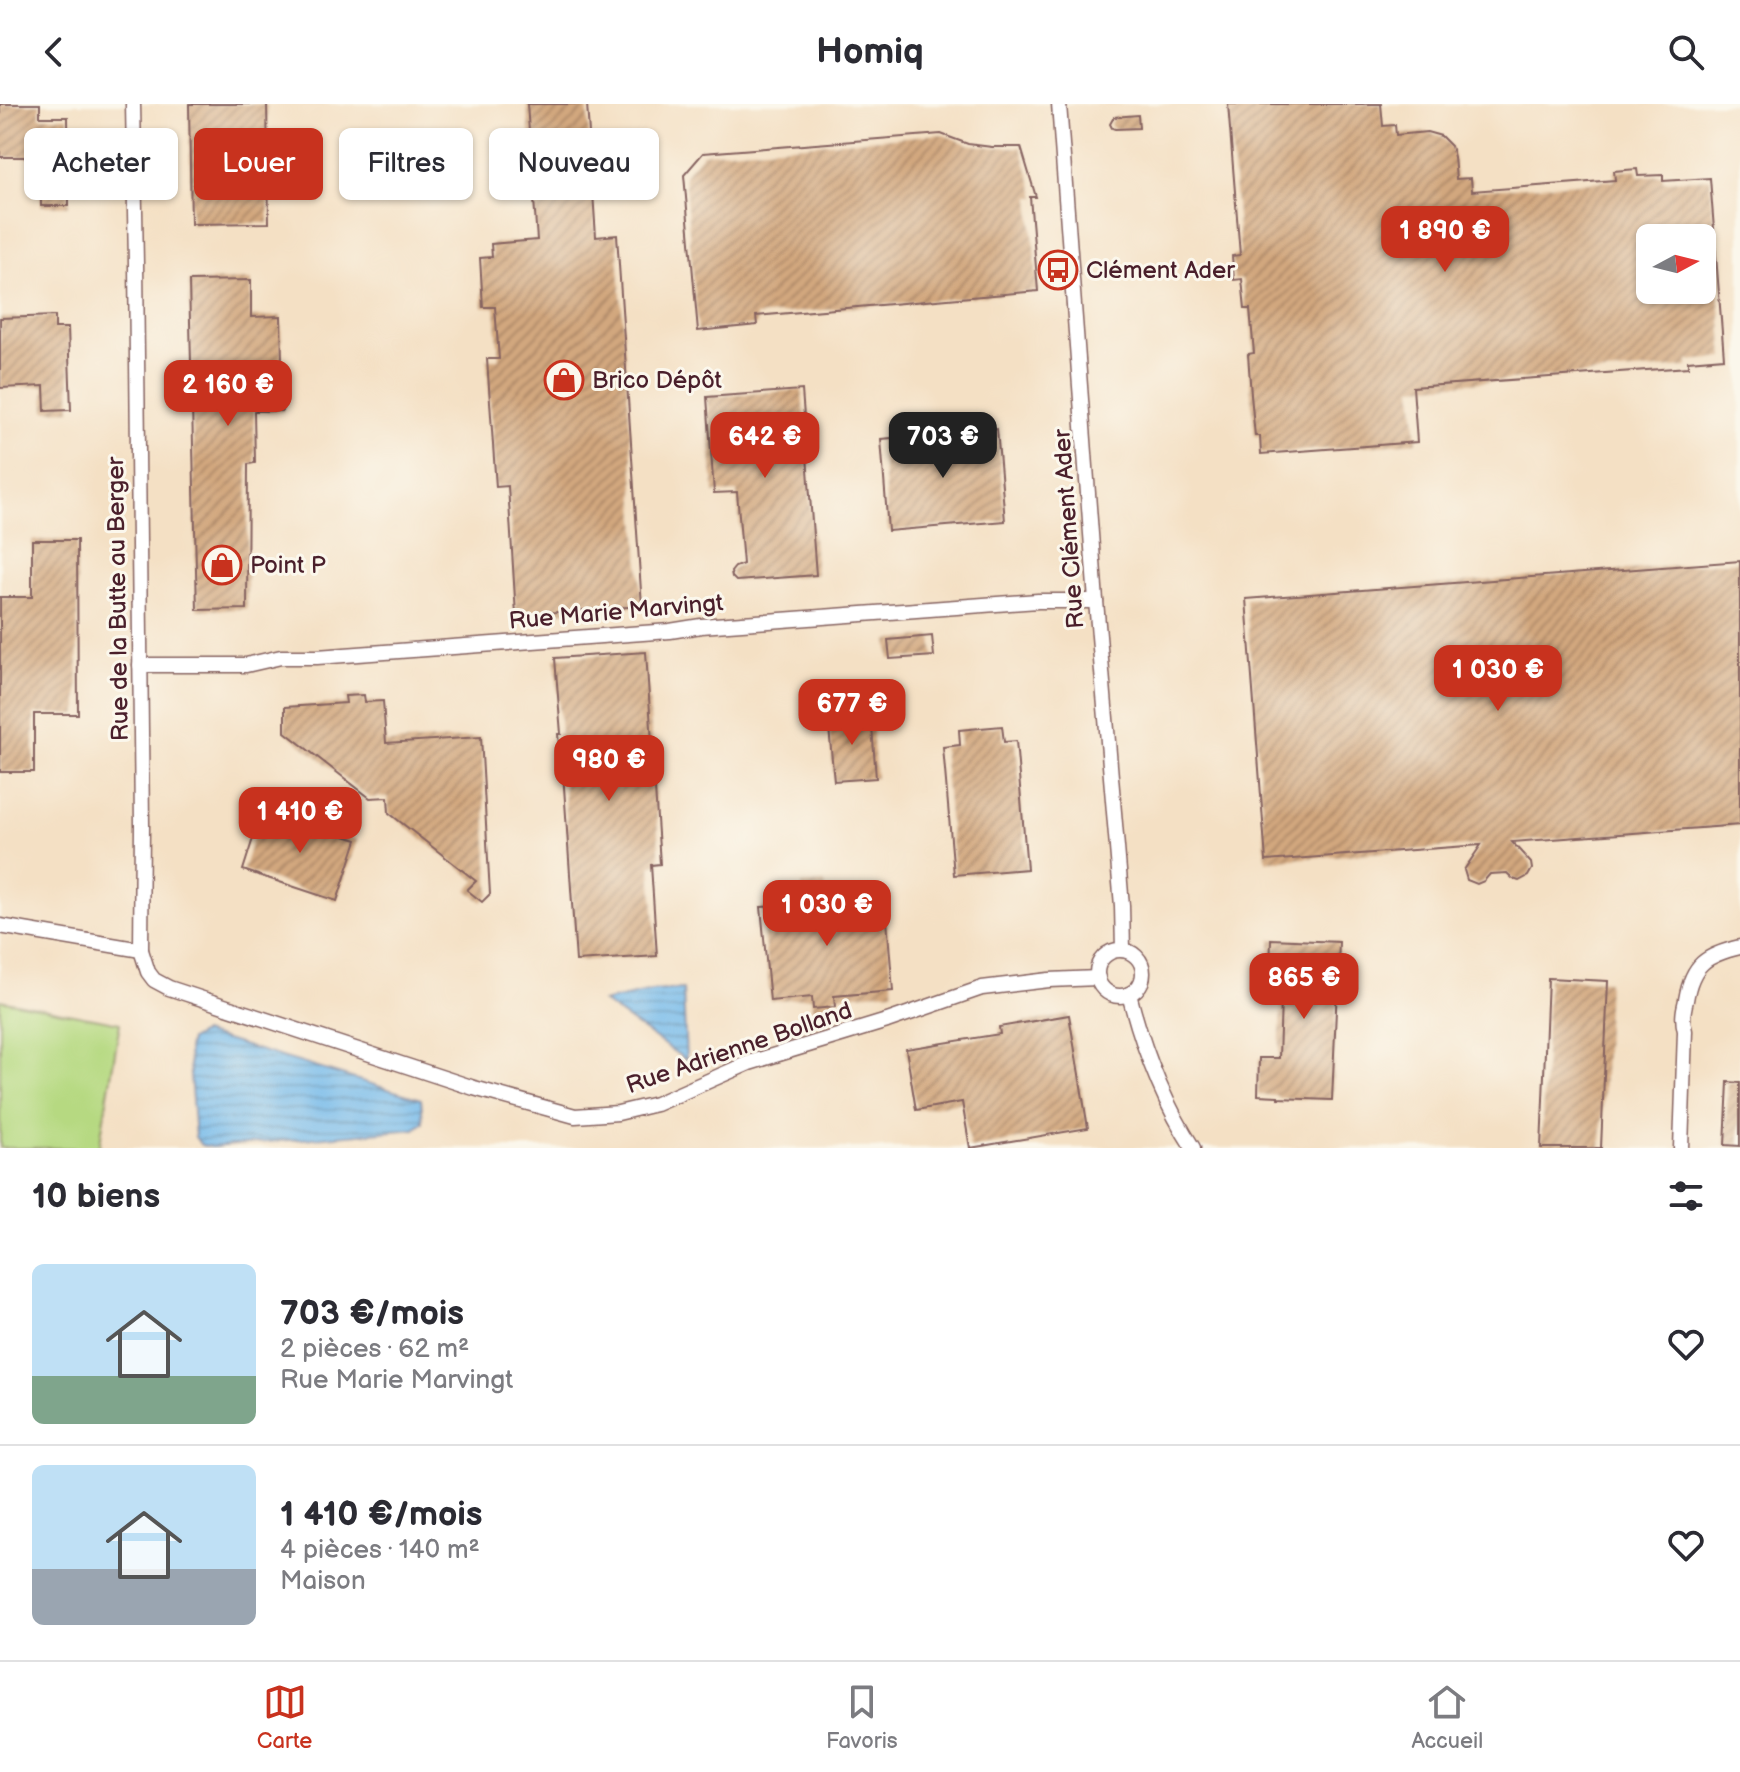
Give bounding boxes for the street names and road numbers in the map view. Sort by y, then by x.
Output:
street label: Rue Clément Ader [1048,428,1090,630]
street label: Rue de la Butte au Berger [101,456,135,741]
street label: Rue Marie Marvingt [508,588,725,636]
street label: Rue Adrienne Bolland [622,996,856,1100]

